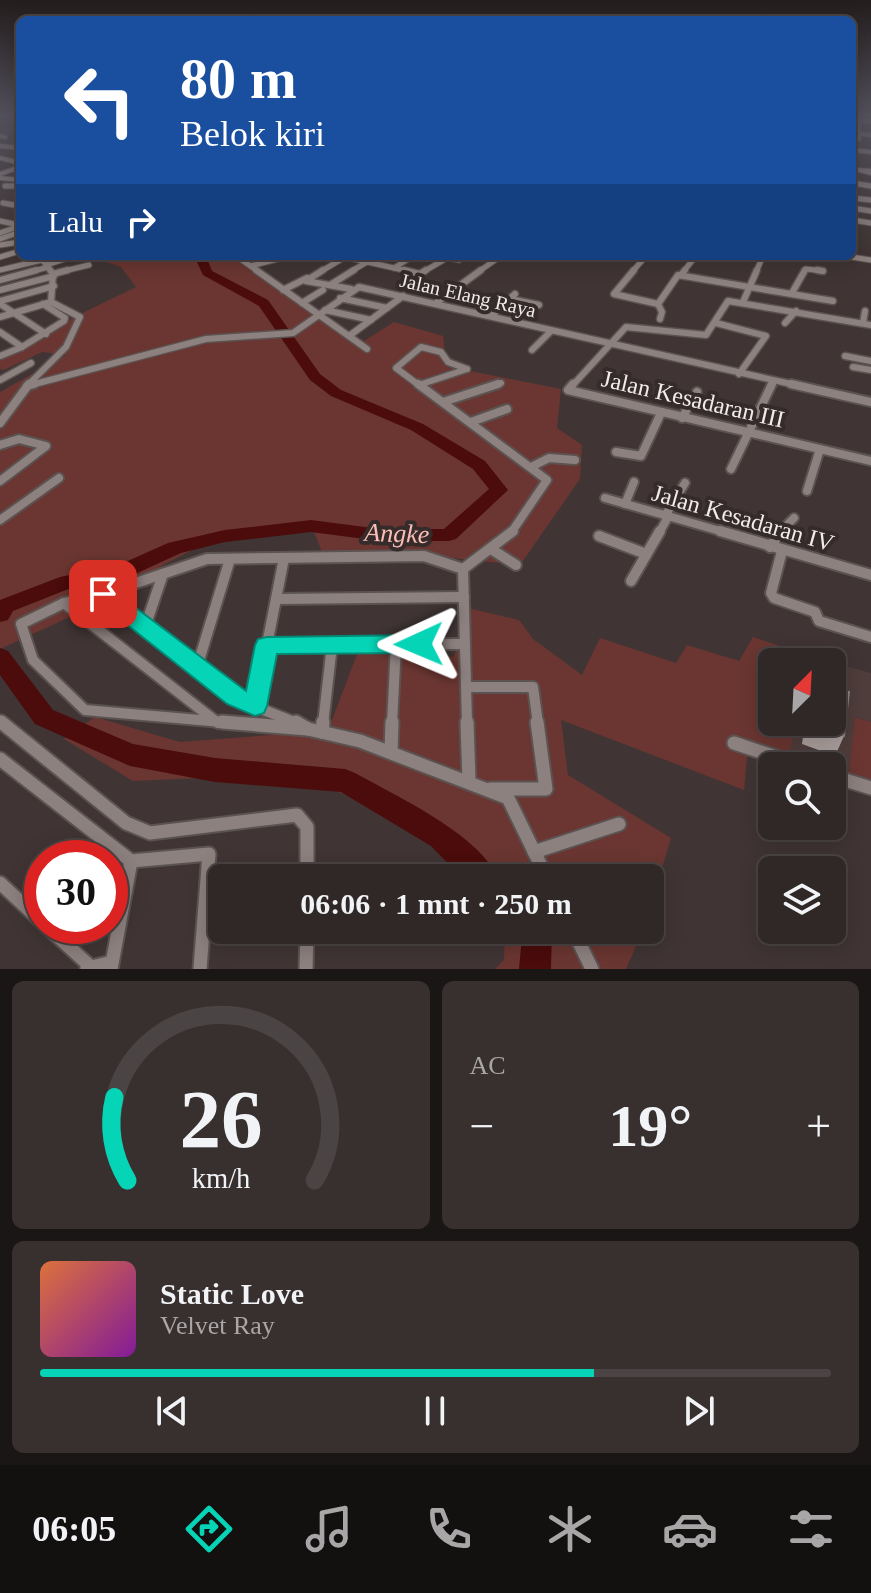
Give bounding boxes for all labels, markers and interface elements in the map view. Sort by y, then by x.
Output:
icon: left [48,48,152,152]
text: 80 m [180,48,297,110]
text: Belok kiri [180,114,325,154]
icon: right [119,200,163,244]
text: Lalu [48,205,103,238]
street label: Jalan Elang Raya [398,269,538,322]
street label: Jalan Kesadaran III [599,365,787,433]
street label: Jalan Kesadaran IV [649,480,838,557]
water label: Angke [362,518,430,549]
pin [69,560,137,628]
icon: arrive [81,572,125,616]
position arrow [377,602,461,686]
north arrow [758,648,846,736]
map controls [758,648,846,944]
button: search [758,752,846,840]
speed limit sign: 30 [24,840,128,944]
button: layers [758,856,846,944]
text: 06:06 · 1 mnt · 250 m [300,887,572,920]
text: AC [470,1051,506,1080]
text: 26 [179,1073,262,1165]
text: 19° [608,1093,692,1159]
text: − [470,1102,494,1151]
text: + [806,1102,831,1151]
text: km/h [191,1163,250,1194]
text: Static Love [160,1277,304,1310]
text: Velvet Ray [160,1311,275,1340]
icon: previous [150,1389,194,1433]
icon: pause [413,1389,457,1433]
icon: next [677,1389,721,1433]
icon: directions [181,1501,237,1557]
icon: music [301,1501,357,1557]
icon: phone [421,1501,477,1557]
icon: climate [542,1501,598,1557]
icon: car [662,1501,718,1557]
icon: filters [783,1501,839,1557]
text: 06:05 [32,1509,116,1549]

